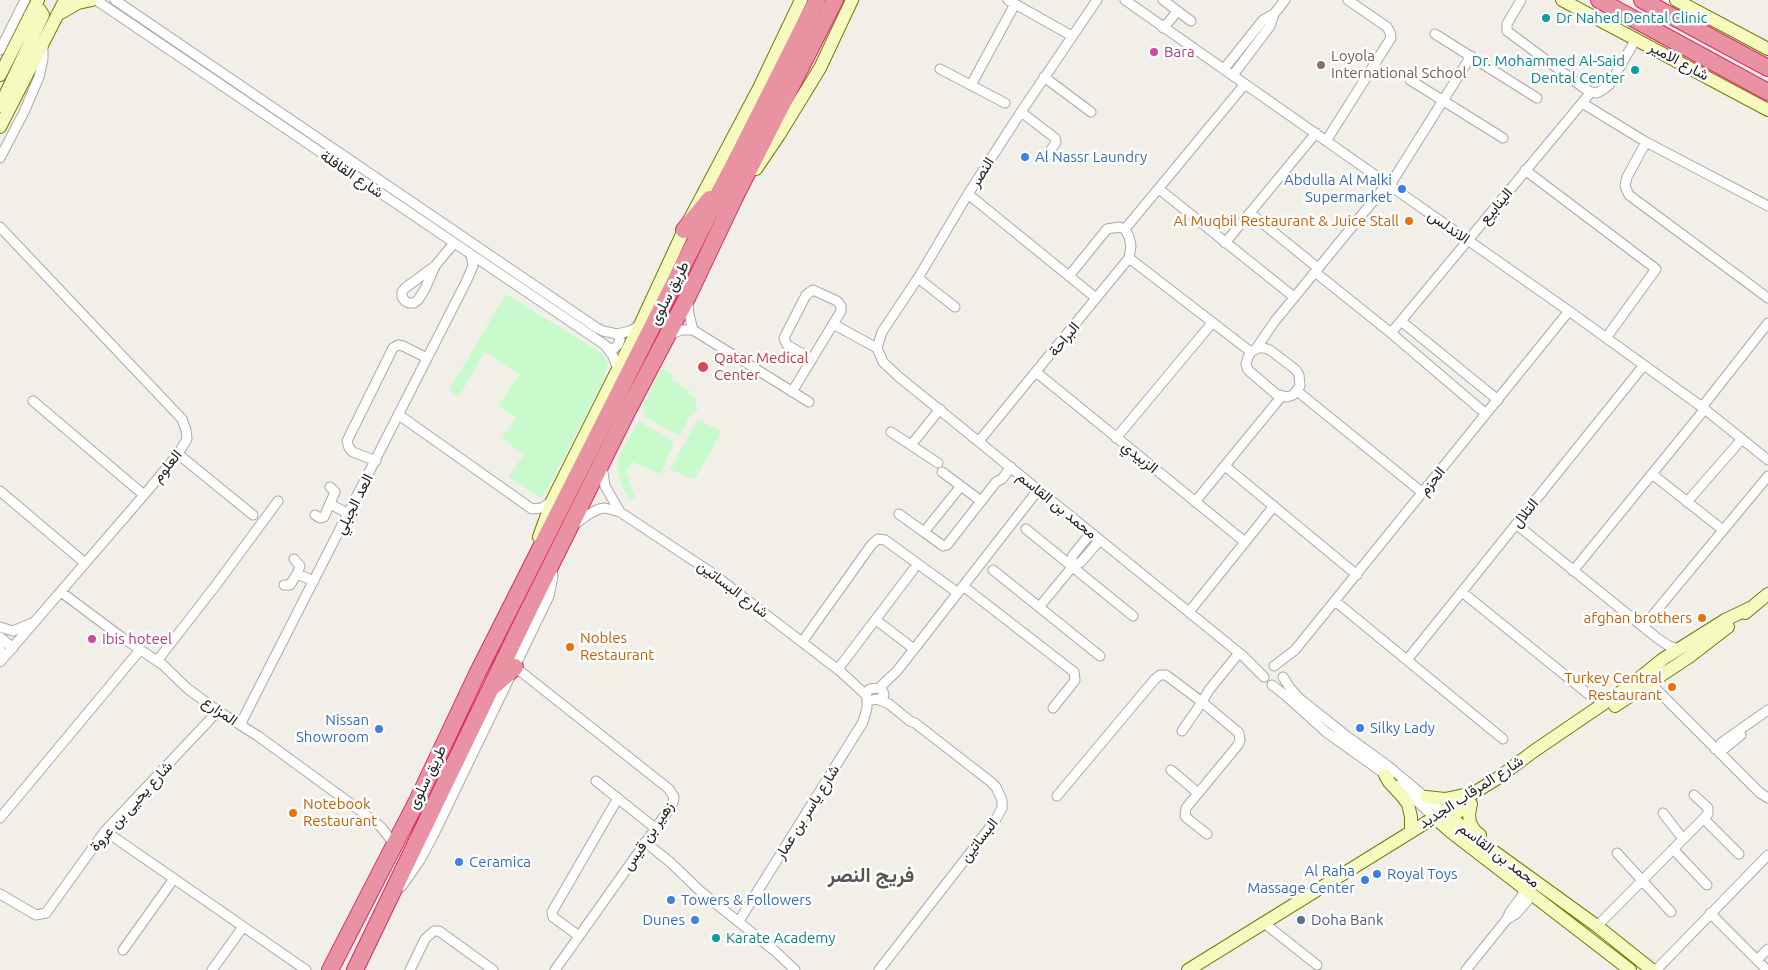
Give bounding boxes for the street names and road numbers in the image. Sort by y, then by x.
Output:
street label: شارع الامير [1646,38,1712,84]
street label: شارع القافلة [317,146,387,202]
street label: النصر [966,154,998,190]
street label: الينابيع [1476,184,1516,228]
street label: الاندلس [1425,206,1473,248]
street label: طريق سلوى [645,258,693,328]
street label: البراحة [1045,318,1083,360]
street label: الزبيدي [1118,437,1162,477]
street label: العلوم [148,446,186,486]
street label: الحزم [1415,463,1449,499]
street label: محمد بن القاسم [1013,467,1101,543]
street label: العد الجبلي [331,471,377,537]
street label: التلال [1508,495,1542,531]
street label: شارع البساتين [694,556,772,622]
street label: المزارع [199,692,241,730]
street label: طريق سلوى [404,742,450,812]
street label: شارع المرقاب الجديد [1415,752,1527,832]
street label: شارع يحيى بن عروة [86,757,176,855]
street label: شارع ياسر بن عمار [771,762,843,862]
street label: زهير بن قيس [618,798,678,874]
street label: البساتين [956,814,1002,866]
street label: محمد بن القاسم [1455,818,1543,892]

